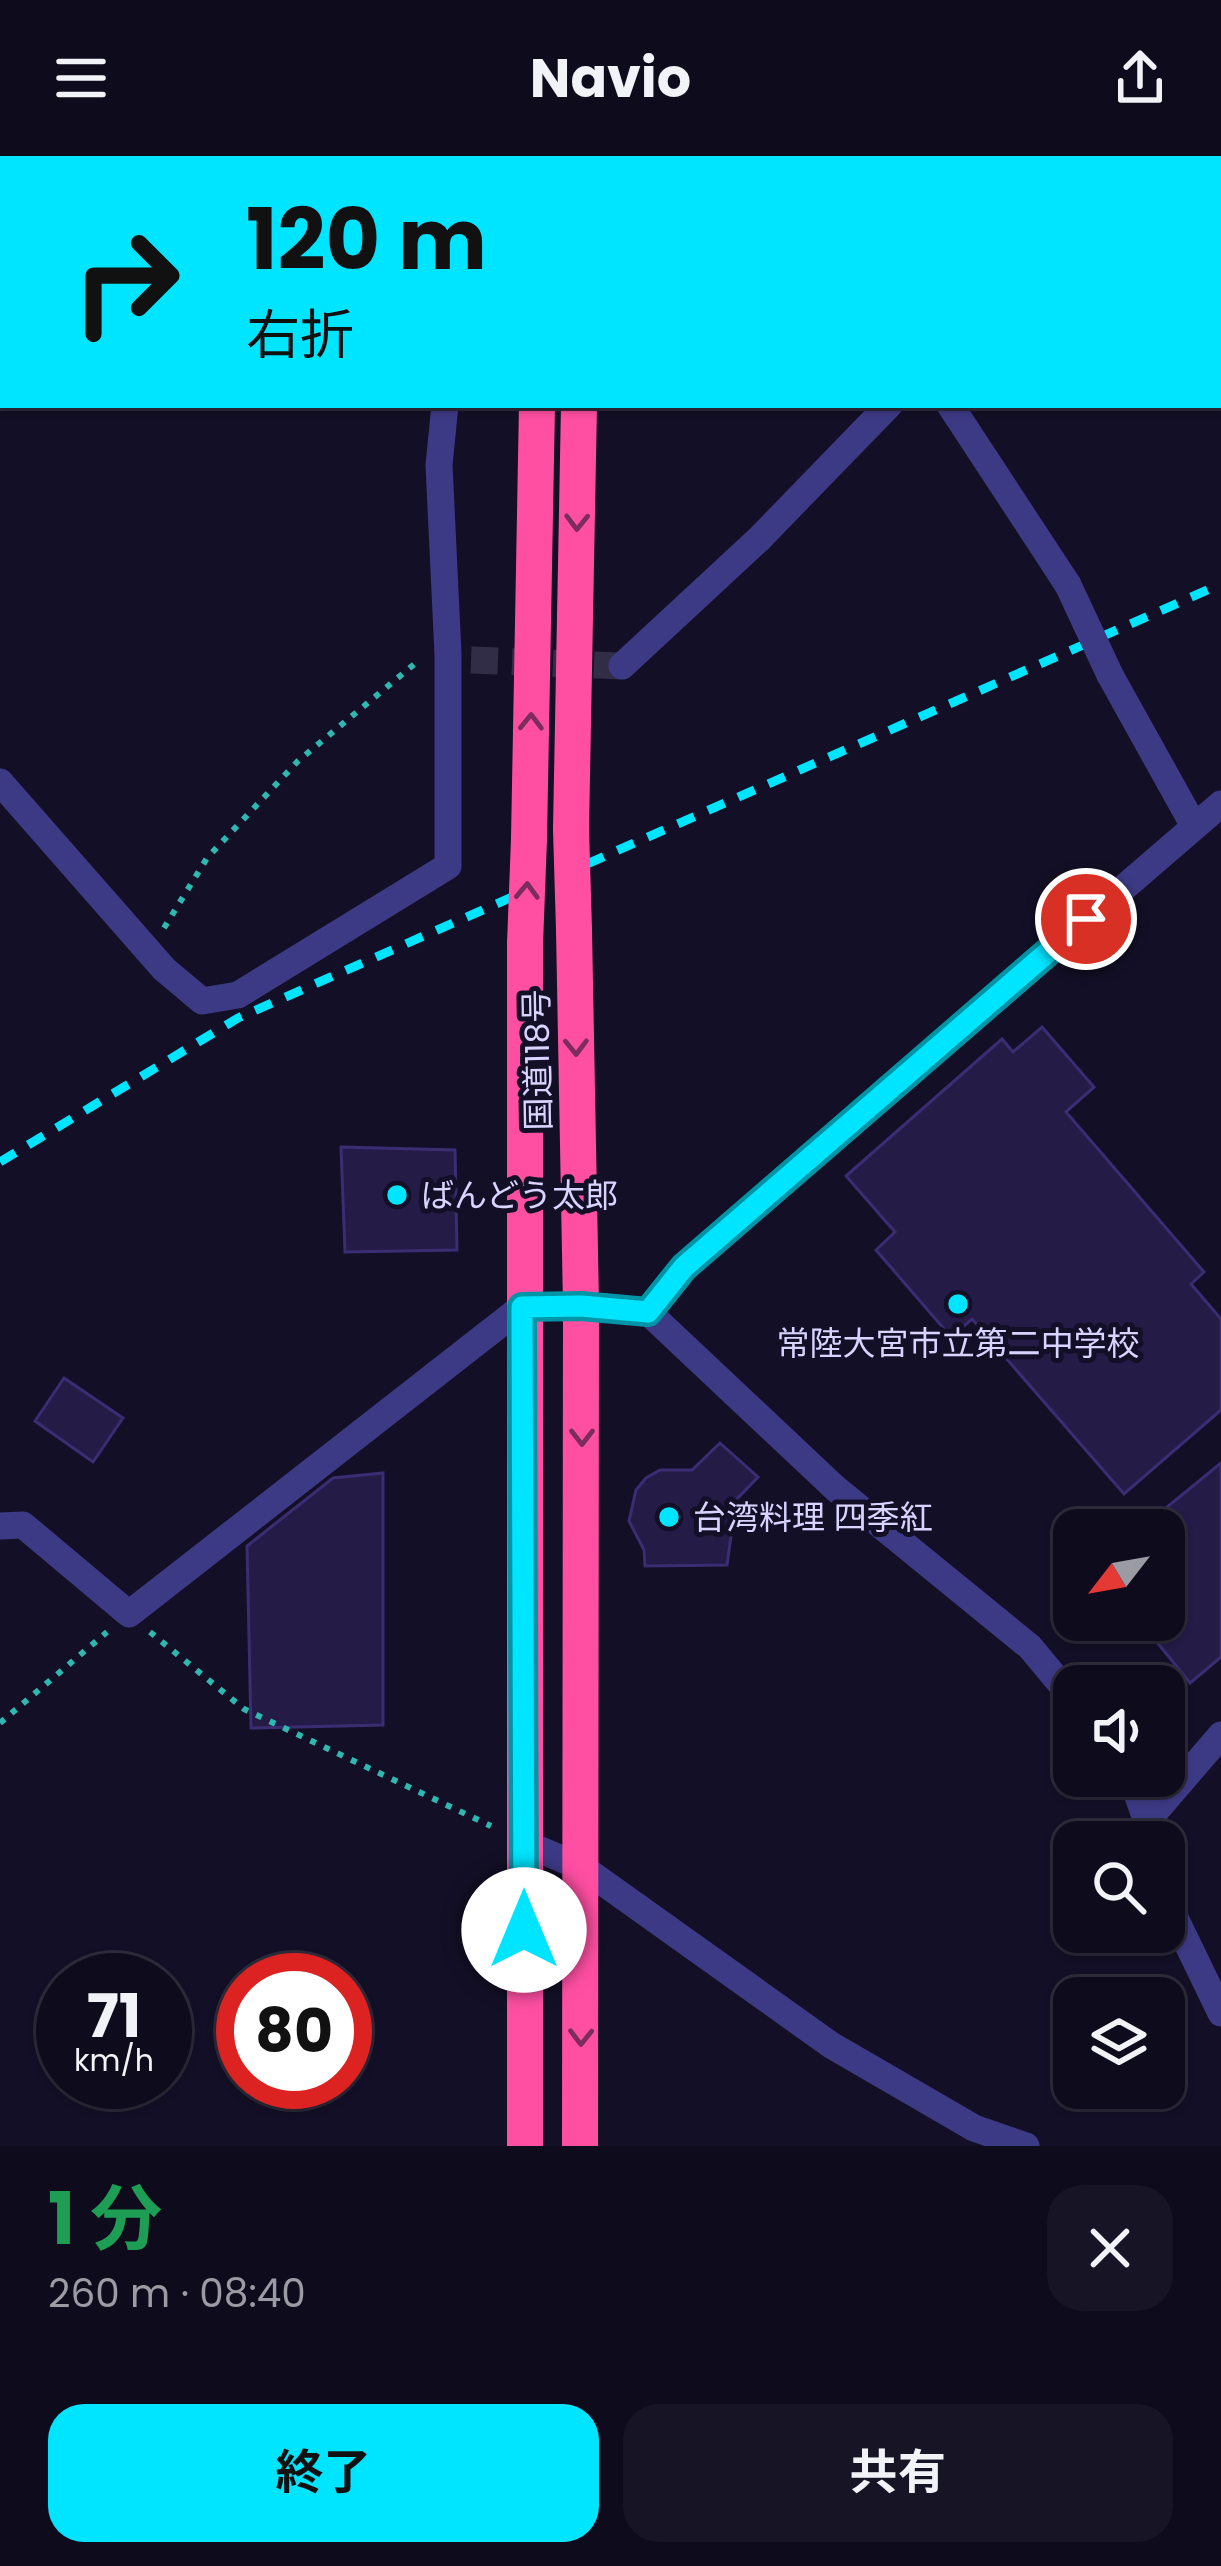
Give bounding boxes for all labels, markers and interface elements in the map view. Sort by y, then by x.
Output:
text: Navio [530,40,691,116]
icon: menu [48,45,114,111]
icon: share [1107,45,1173,111]
text: 120 m [246,181,487,298]
icon: right [48,204,204,360]
text: 右折 [246,297,354,373]
one-way arrow [564,513,590,532]
one-way arrow [518,712,544,731]
pin [1035,868,1137,970]
one-way arrow [514,881,540,900]
icon: arrive [1053,886,1119,952]
street label: 国道118号 [513,989,562,1131]
one-way arrow [563,1039,589,1057]
place label: ばんどう太郎 [421,1172,618,1219]
marker: ばんどう太郎 [384,1182,410,1208]
marker: 常陸大宮市立第二中学校 [945,1291,971,1317]
place label: 常陸大宮市立第二中学校 [777,1320,1140,1367]
one-way arrow [569,1429,595,1447]
place label: 台湾料理 四季紅 [693,1494,933,1541]
marker: 台湾料理 四季紅 [656,1504,682,1530]
north arrow [1053,1509,1185,1641]
map controls [1053,1509,1185,2109]
button: sound [1053,1665,1185,1797]
button: search [1053,1821,1185,1953]
position arrow [461,1867,587,1993]
speed limit sign: 80 [216,1953,372,2109]
text: 71 [87,1974,141,2058]
button: layers [1053,1977,1185,2109]
one-way arrow [568,2029,594,2047]
text: km/h [74,2039,154,2082]
text: 1 分 [48,2168,162,2269]
button: close [1047,2185,1173,2311]
text: 260 m · 08:40 [48,2266,306,2321]
button: 終了 [48,2404,599,2542]
button: 共有 [623,2404,1173,2542]

